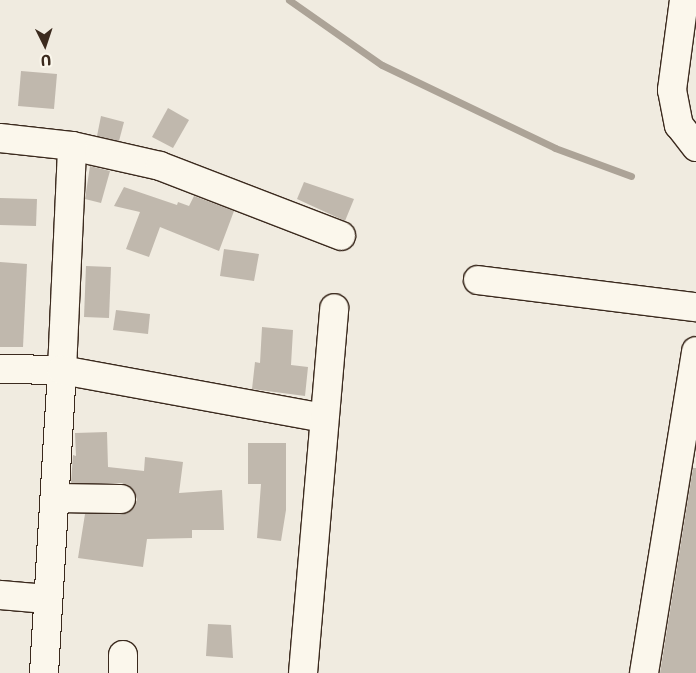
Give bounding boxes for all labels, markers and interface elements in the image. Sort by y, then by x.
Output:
north arrow [20,20,70,70]
text: U [40,50,52,71]

